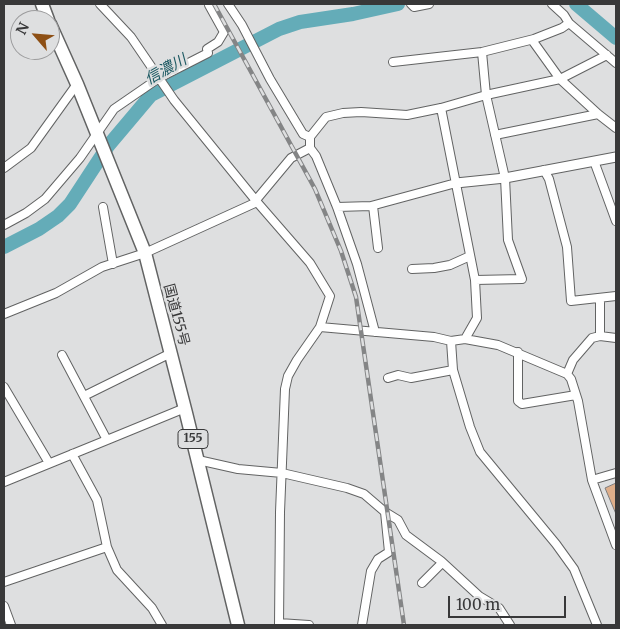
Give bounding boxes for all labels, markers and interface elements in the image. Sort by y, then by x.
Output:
north arrow [10,10,60,60]
text: N [12,20,33,38]
water label: 信濃川 [142,51,190,89]
street label: 国道155号 [160,282,192,348]
road number: 155 [178,429,208,448]
scale bar [450,586,568,618]
text: 100 m [456,595,500,614]

